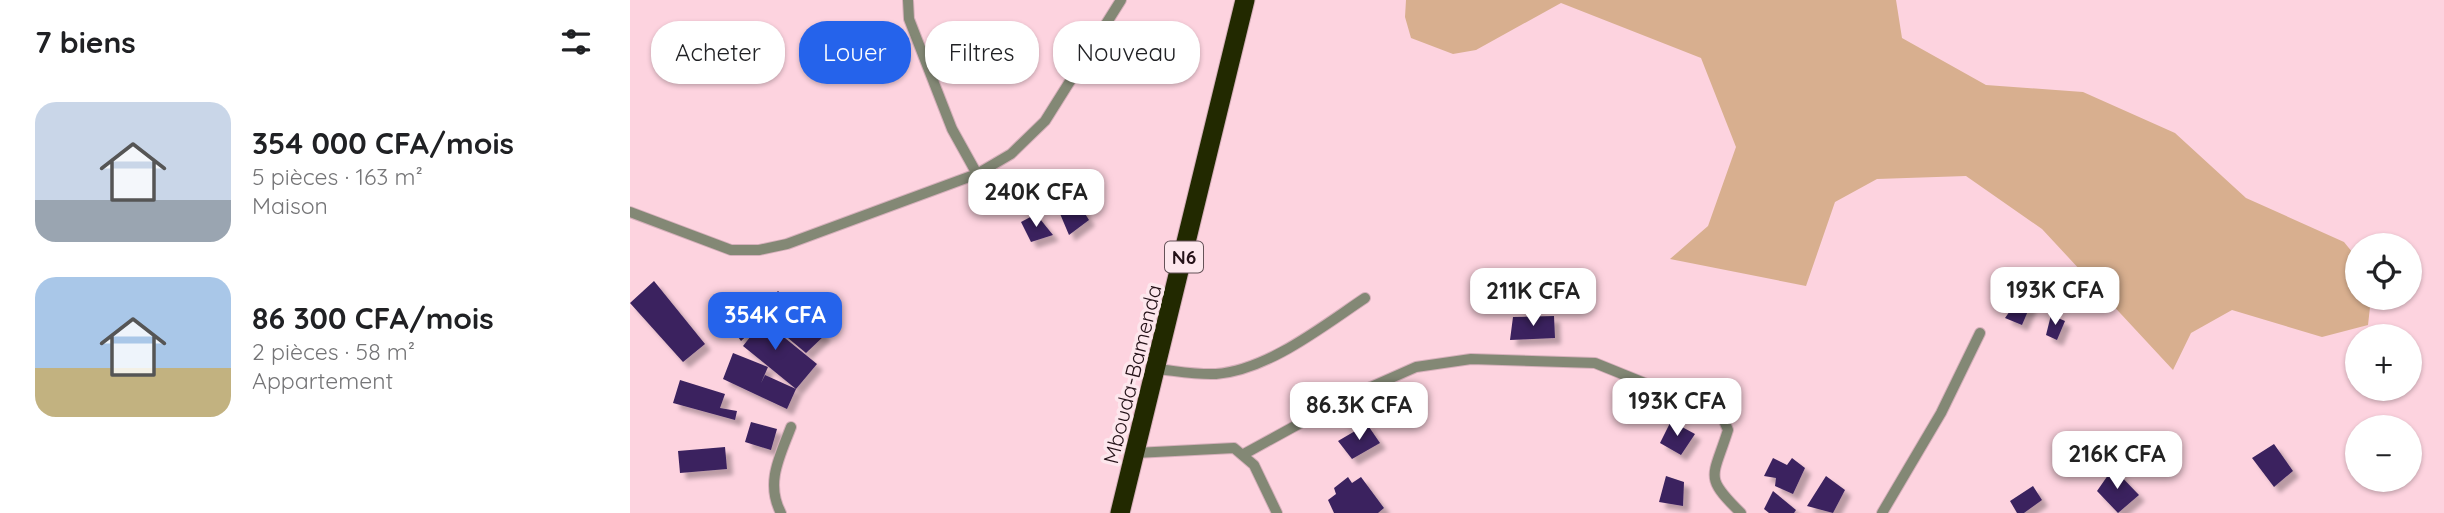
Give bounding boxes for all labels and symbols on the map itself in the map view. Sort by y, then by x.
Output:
pin: 240K CFA [964,170,1108,229]
road number: N6 [1165,242,1203,272]
pin: 211K CFA [1461,268,1605,328]
pin: 193K CFA [1983,268,2127,327]
street label: Mbouda-Bamenda [1097,282,1167,466]
pin: 354K CFA [703,292,847,352]
pin: 193K CFA [1605,378,1749,438]
pin: 86.3K CFA [1279,382,1439,442]
pin: 216K CFA [2045,432,2189,491]

